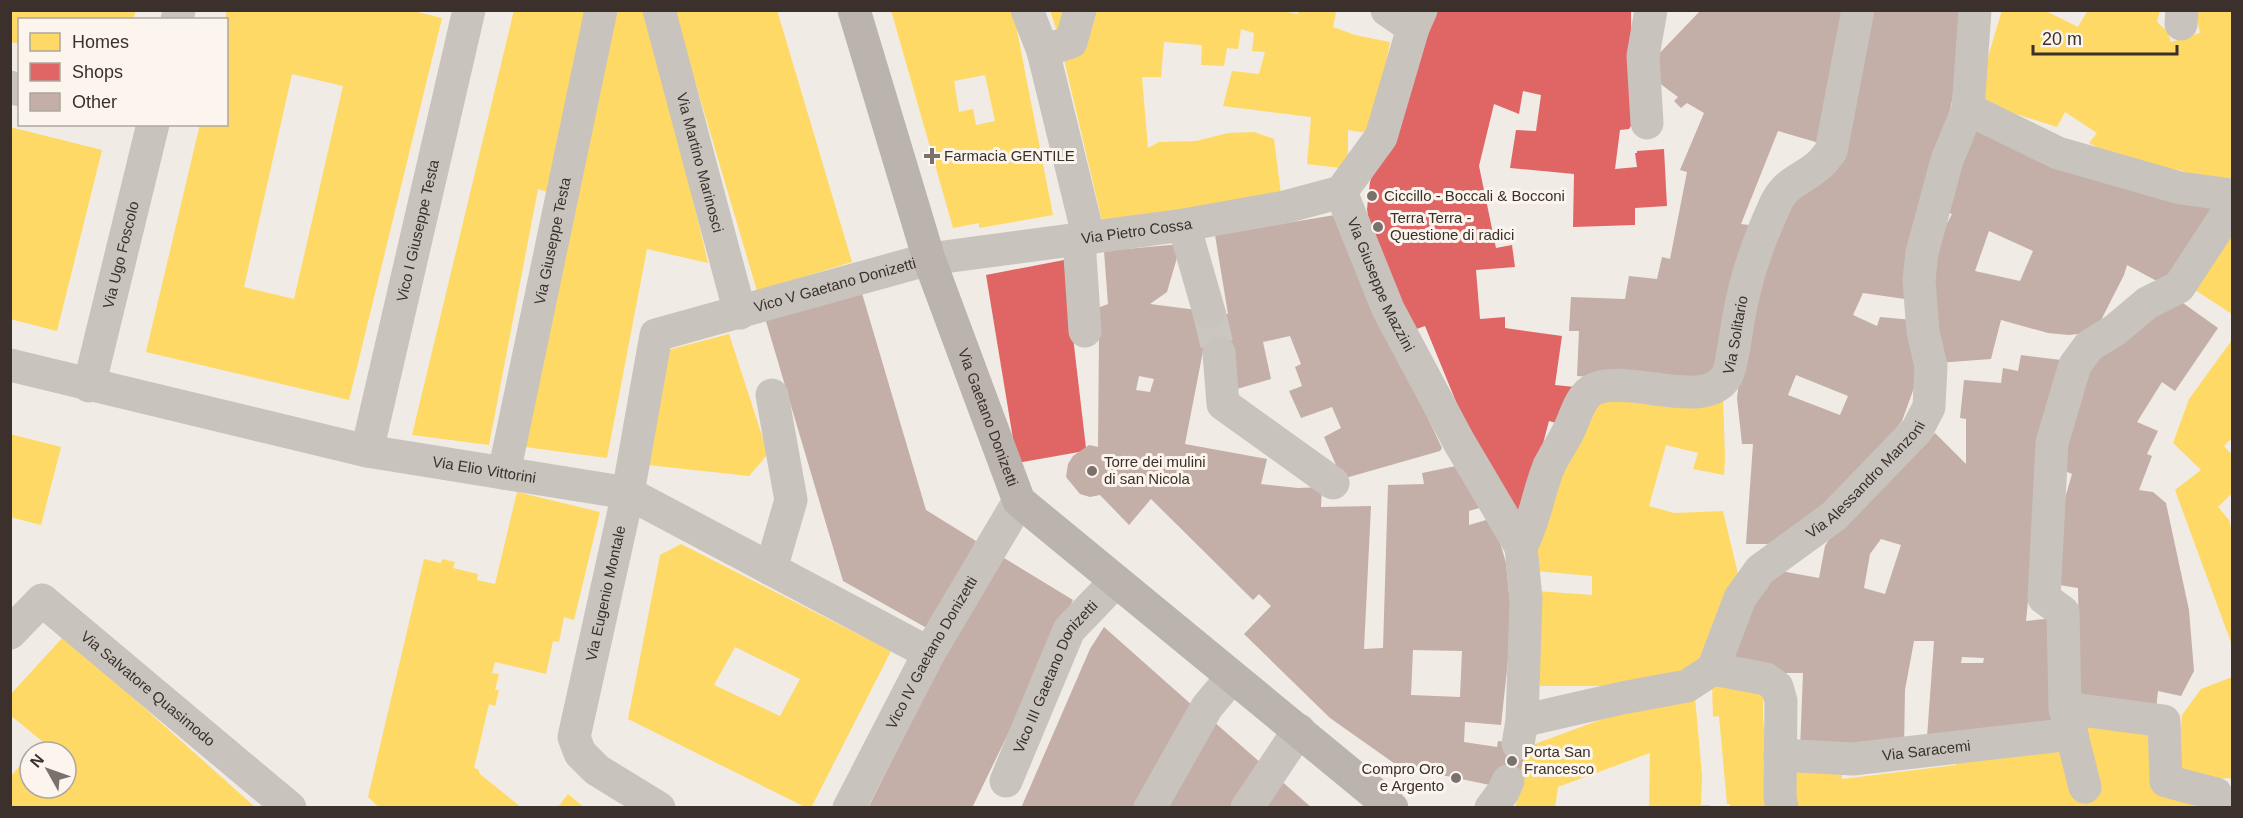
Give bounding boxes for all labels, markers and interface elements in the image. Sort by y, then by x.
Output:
legend [18,18,228,126]
scale bar [2033,18,2177,56]
text: 20 m [2042,29,2082,49]
text: Homes [72,32,129,52]
text: Shops [72,62,123,82]
street label: Via Martino Marinosci [673,91,727,234]
text: Other [72,92,117,112]
place label: Farmacia GENTILE [944,147,1075,164]
marker: Farmacia GENTILE [925,149,939,163]
street label: Vico I Giuseppe Testa [393,157,442,303]
street label: Via Giuseppe Testa [531,175,574,306]
place label: Ciccillo - Boccali & Bocconi [1384,187,1565,204]
marker: Ciccillo - Boccali & Bocconi [1365,189,1379,203]
street label: Via Ugo Foscolo [99,199,142,310]
place label: Terra Terra - Questione di radici [1390,209,1514,243]
street label: Via Pietro Cossa [1080,215,1194,247]
street label: Via Giuseppe Mazzini [1344,215,1418,354]
marker: Terra Terra - Questione di radici [1371,220,1385,234]
street label: Vico V Gaetano Donizetti [752,254,918,315]
street label: Via Solitario [1719,294,1751,376]
street label: Via Gaetano Donizetti [955,346,1022,488]
street label: Via Alessandro Manzoni [1803,418,1928,542]
street label: Via Elio Vittorini [431,453,537,486]
place label: Torre dei mulini di san Nicola [1104,453,1206,487]
marker: Torre dei mulini di san Nicola [1085,464,1099,478]
street label: Via Eugenio Montale [582,524,629,663]
street label: Vico IV Gaetano Donizetti [882,573,980,732]
street label: Vico III Gaetano Donizetti [1010,597,1101,755]
street label: Via Salvatore Quasimodo [78,627,219,749]
street label: Via Saracemi [1881,737,1972,764]
north arrow [18,740,78,800]
place label: Porta San Francesco [1524,743,1594,777]
text: N [27,751,47,771]
marker: Porta San Francesco [1505,754,1519,768]
place label: Compro Oro e Argento [1361,760,1444,794]
marker: Compro Oro e Argento [1449,771,1463,785]

